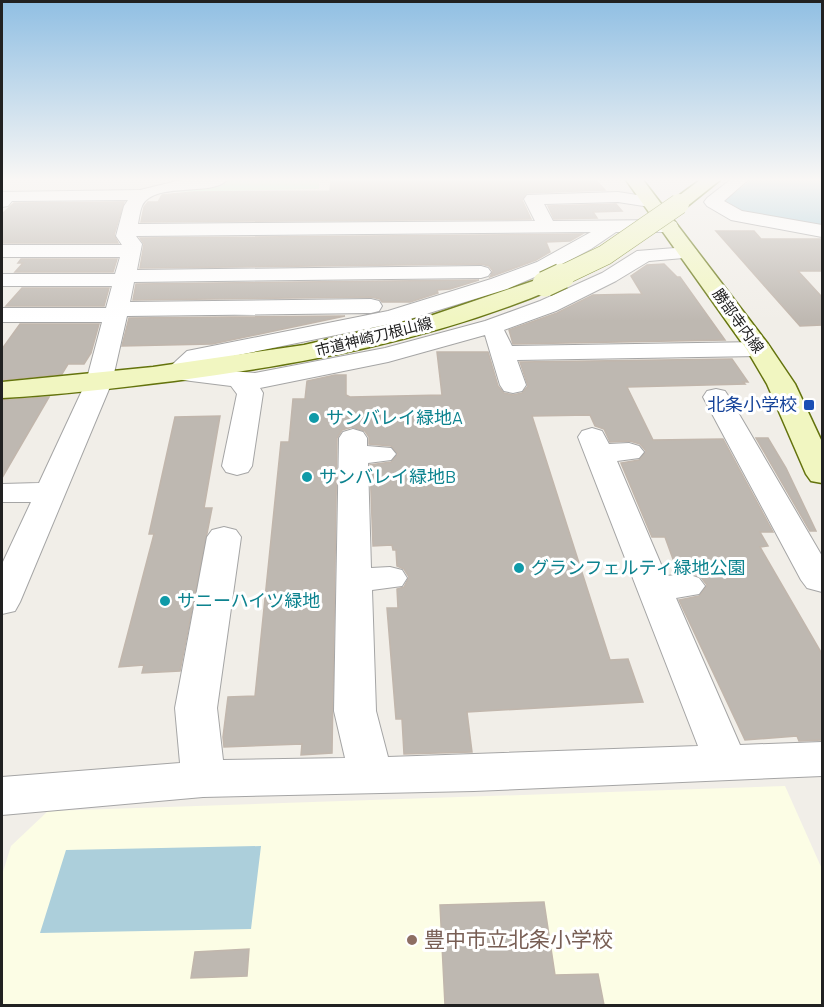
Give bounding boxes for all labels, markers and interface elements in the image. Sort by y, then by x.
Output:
street label: 勝部寺内線 [709,285,768,356]
street label: 市道神崎刀根山線 [313,313,434,359]
place label: 北条小学校 [707,393,797,415]
marker: 北条小学校 [802,398,816,412]
place label: サンバレイ緑地A [326,406,463,428]
marker: サンバレイ緑地A [307,411,321,425]
place label: サンバレイ緑地B [319,465,456,487]
marker: サンバレイ緑地B [300,470,314,484]
place label: グランフェルティ緑地公園 [531,556,745,578]
marker: グランフェルティ緑地公園 [512,561,526,575]
place label: サニーハイツ緑地 [177,589,320,611]
marker: サニーハイツ緑地 [158,594,172,608]
place label: 豊中市立北条小学校 [424,926,613,951]
marker: 豊中市立北条小学校 [405,933,419,947]

